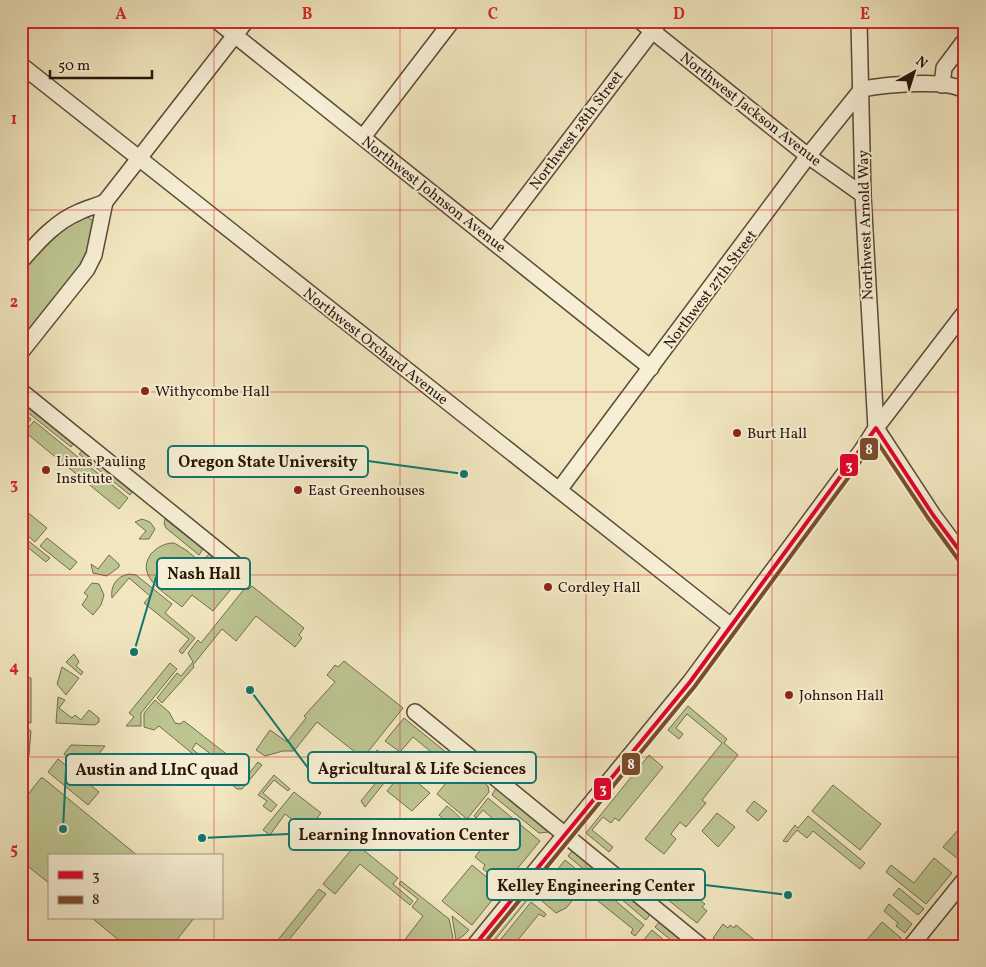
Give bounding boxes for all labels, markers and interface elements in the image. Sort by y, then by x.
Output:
text: A [115,4,127,26]
text: B [302,4,313,26]
text: C [488,4,498,26]
text: D [673,4,685,26]
text: E [860,4,870,26]
scale bar [50,48,152,80]
street label: Northwest Jackson Avenue [675,48,825,172]
north arrow [888,48,938,98]
text: N [911,52,931,74]
text: 50 m [58,56,90,77]
street label: Northwest 28th Street [525,67,629,195]
text: 1 [11,109,17,131]
street label: Northwest Johnson Avenue [356,132,510,258]
street label: Northwest Arnold Way [853,149,880,301]
street label: Northwest 27th Street [660,226,763,354]
street label: Northwest Orchard Avenue [298,284,452,411]
text: 2 [10,292,18,314]
place label: Withycombe Hall [155,382,270,403]
marker: Withycombe Hall [139,385,151,397]
place label: Burt Hall [747,424,807,445]
marker: Burt Hall [731,427,743,439]
line badge: 8 [859,437,879,461]
text: 8 [865,441,873,460]
callout: Oregon State University [168,446,368,477]
place label: Linus Pauling Institute [56,452,146,490]
text: Oregon State University [178,452,358,474]
line badge: 3 [839,453,859,477]
text: 3 [845,457,853,476]
marker: Linus Pauling Institute [40,464,52,476]
text: 3 [10,474,18,496]
place label: East Greenhouses [308,481,425,502]
marker: East Greenhouses [292,484,304,496]
callout: Nash Hall [157,558,250,589]
text: Nash Hall [167,564,241,586]
place label: Cordley Hall [558,578,640,599]
marker: Cordley Hall [542,581,554,593]
text: 4 [9,657,19,679]
place label: Johnson Hall [799,686,884,707]
marker: Johnson Hall [783,689,795,701]
callout: Agricultural & Life Sciences [308,752,536,783]
line badge: 8 [621,752,641,776]
callout: Austin and LInC quad [66,754,249,785]
text: 8 [627,756,635,775]
text: Agricultural & Life Sciences [318,759,526,781]
text: Austin and LInC quad [76,760,239,782]
line badge: 3 [593,777,612,801]
text: 3 [599,780,607,799]
callout: Learning Innovation Center [289,819,520,850]
text: Learning Innovation Center [299,825,510,847]
text: 5 [10,839,18,861]
legend [48,854,222,920]
text: 3 [92,866,100,887]
callout: Kelley Engineering Center [487,869,705,900]
text: Kelley Engineering Center [497,876,695,898]
text: 8 [92,890,100,911]

